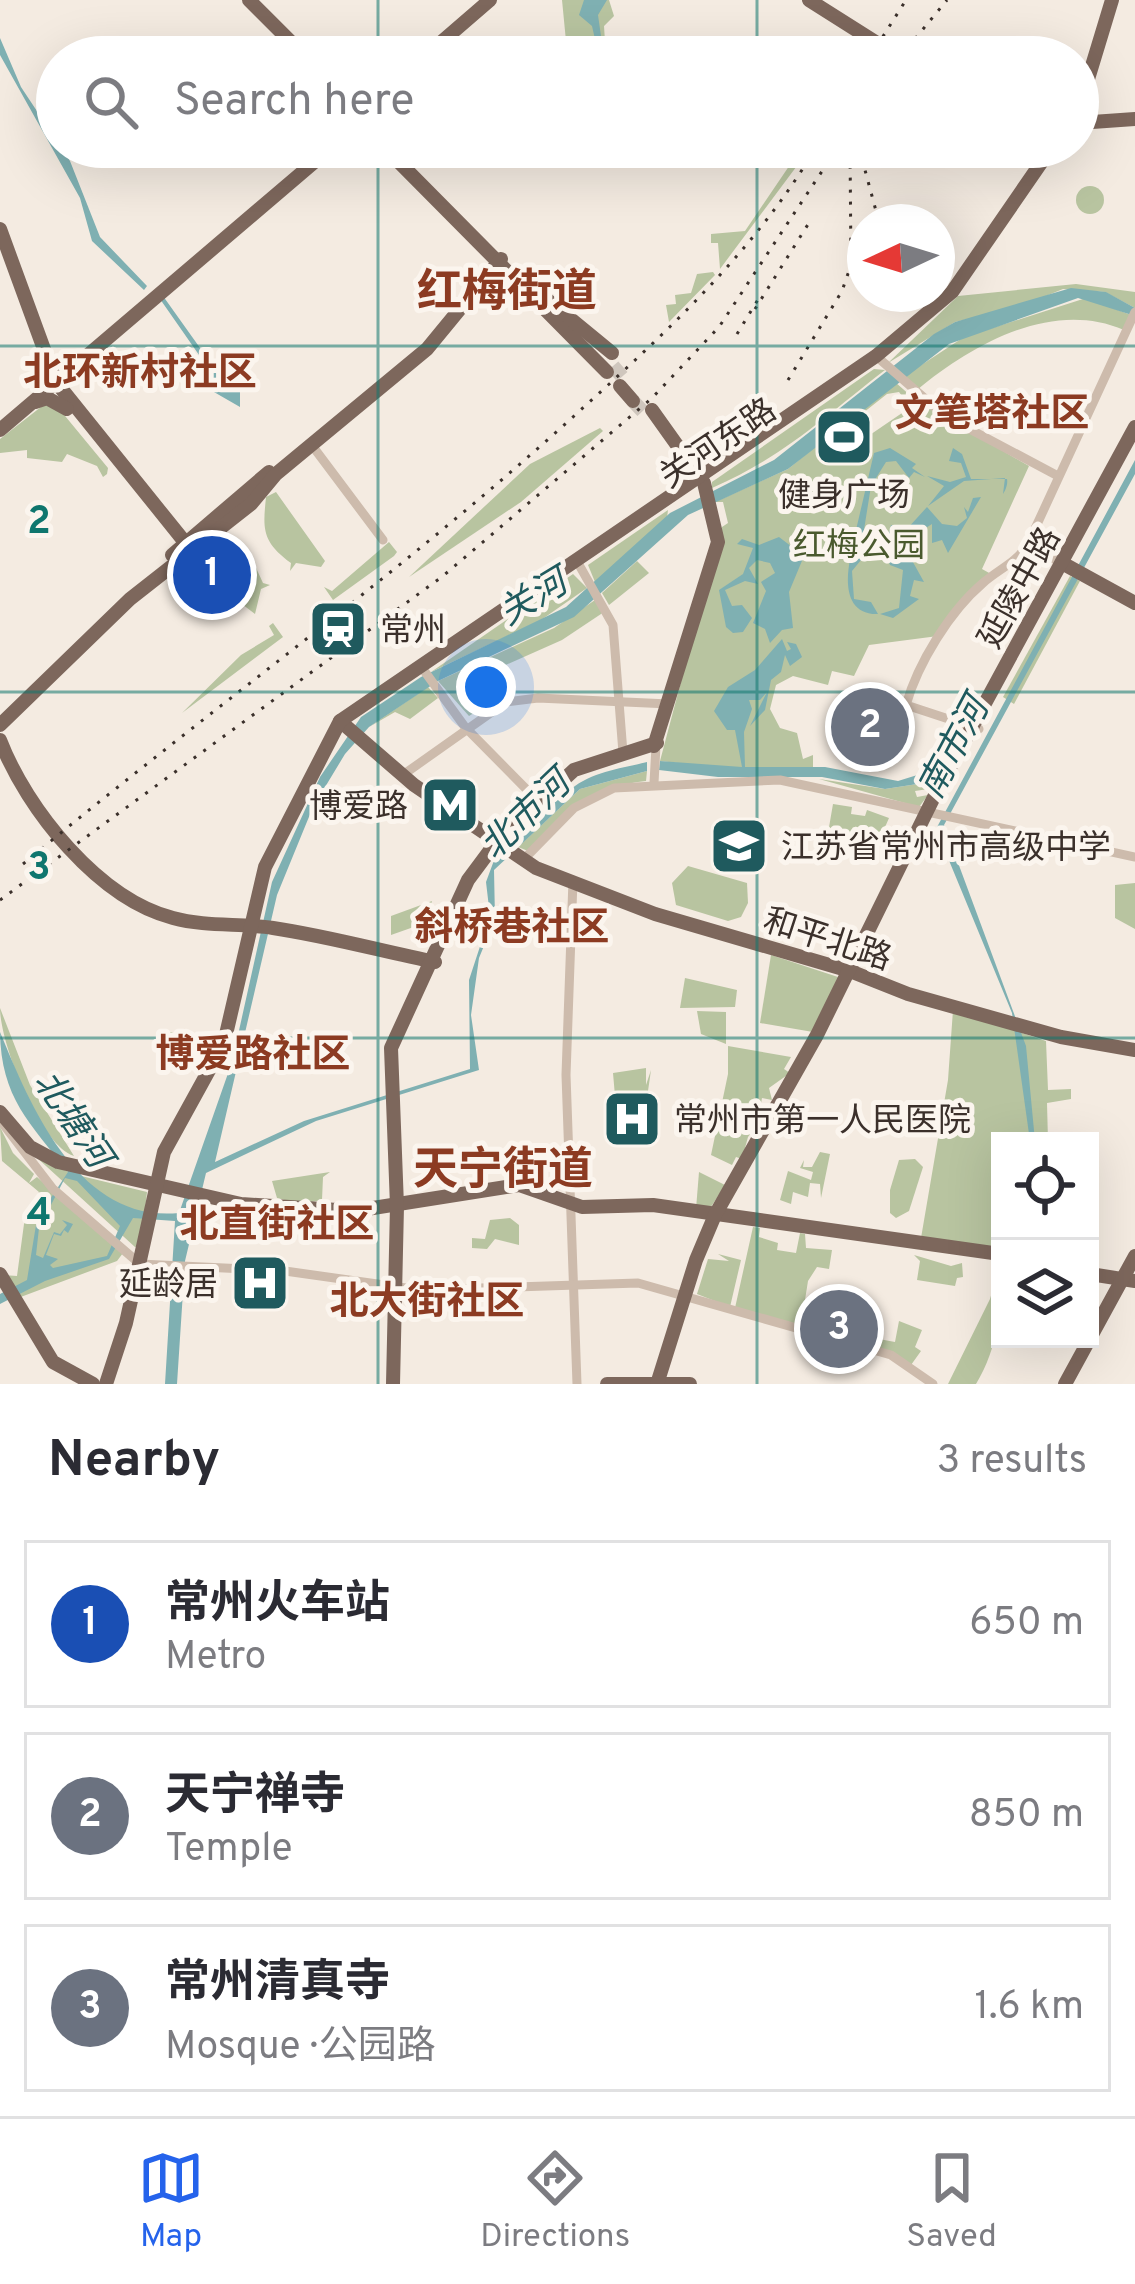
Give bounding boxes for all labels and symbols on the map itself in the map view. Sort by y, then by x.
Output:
north arrow [847,204,955,312]
district label: 红梅街道 [417,266,597,323]
district label: 北环新村社区 [23,351,257,400]
street label: 关河东路 [653,391,786,500]
district label: 文笔塔社区 [894,392,1090,441]
sports icon: 健身广场 [813,406,875,468]
place label: 健身广场 [778,477,910,519]
text: 2 [27,499,51,548]
street label: 延陵中路 [971,521,1072,657]
park label: 红梅公园 [793,527,925,569]
pin: 1 [173,530,251,620]
water label: 关河 [491,558,582,638]
station icon: 常州 [307,598,369,660]
place label: 常州 [380,612,446,654]
your location [456,657,516,717]
pin: 2 [831,682,909,772]
water label: 南市河 [910,685,1004,807]
water label: 北市河 [472,759,586,871]
metro station icon: 博爱路 [419,774,481,836]
place label: 博爱路 [309,788,408,830]
school or university icon: 江苏省常州市高级中学 [708,815,770,877]
place label: 江苏省常州市高级中学 [781,829,1111,871]
text: 3 [27,845,51,894]
street label: 和平北路 [758,901,896,982]
district label: 斜桥巷社区 [414,906,610,955]
district label: 博爱路社区 [155,1033,351,1082]
water label: 北塘河 [21,1063,123,1183]
hospital icon: 常州市第一人民医院 [601,1088,663,1150]
place label: 常州市第一人民医院 [674,1102,971,1144]
district label: 天宁街道 [413,1144,593,1201]
text: 4 [26,1191,52,1240]
district label: 北直街社区 [179,1203,375,1252]
hospital icon: 延龄居 [229,1252,291,1314]
place label: 延龄居 [119,1266,218,1308]
district label: 北大街社区 [329,1280,525,1329]
pin: 3 [800,1284,878,1374]

